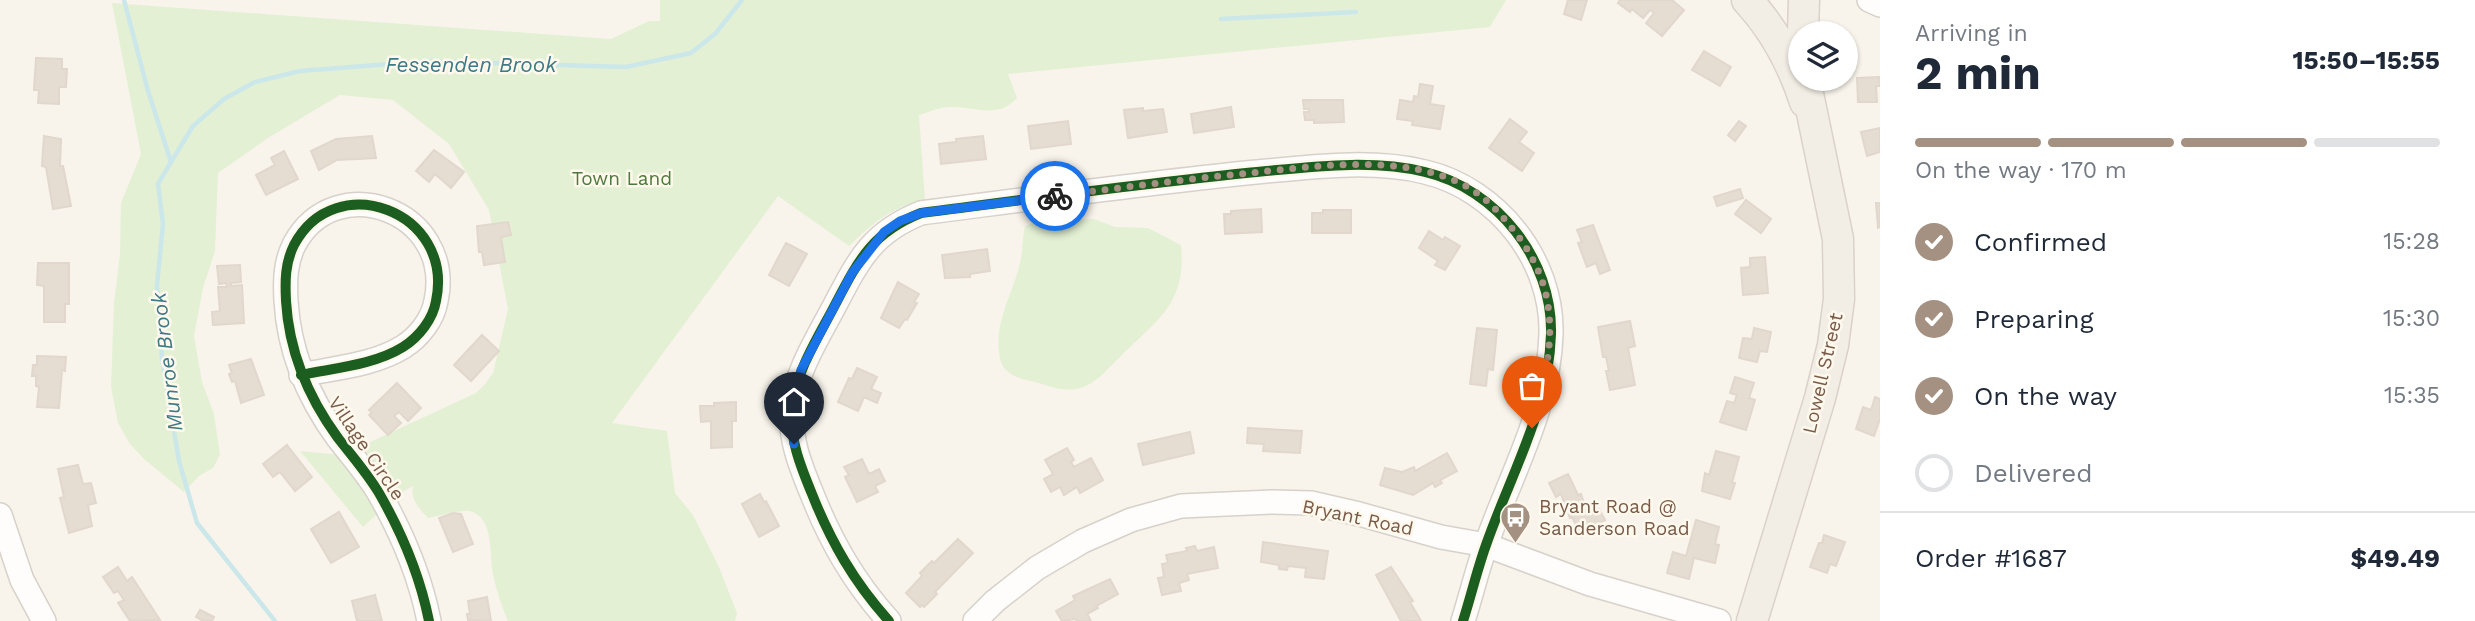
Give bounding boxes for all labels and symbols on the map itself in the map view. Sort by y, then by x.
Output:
water label: Fessenden Brook [385,52,557,77]
courier [1020,161,1090,231]
park label: Town Land [572,167,672,190]
water label: Munroe Brook [146,291,187,433]
street label: Lowell Street [1797,310,1848,436]
pin [1502,356,1562,428]
pin [764,372,824,444]
street label: Village Circle [323,392,410,505]
street label: Bryant Road [1300,495,1416,540]
place label: Bryant Road @ Sanderson Road [1539,495,1690,540]
bus stop icon: Bryant Road @ Sanderson Road [1499,500,1533,544]

